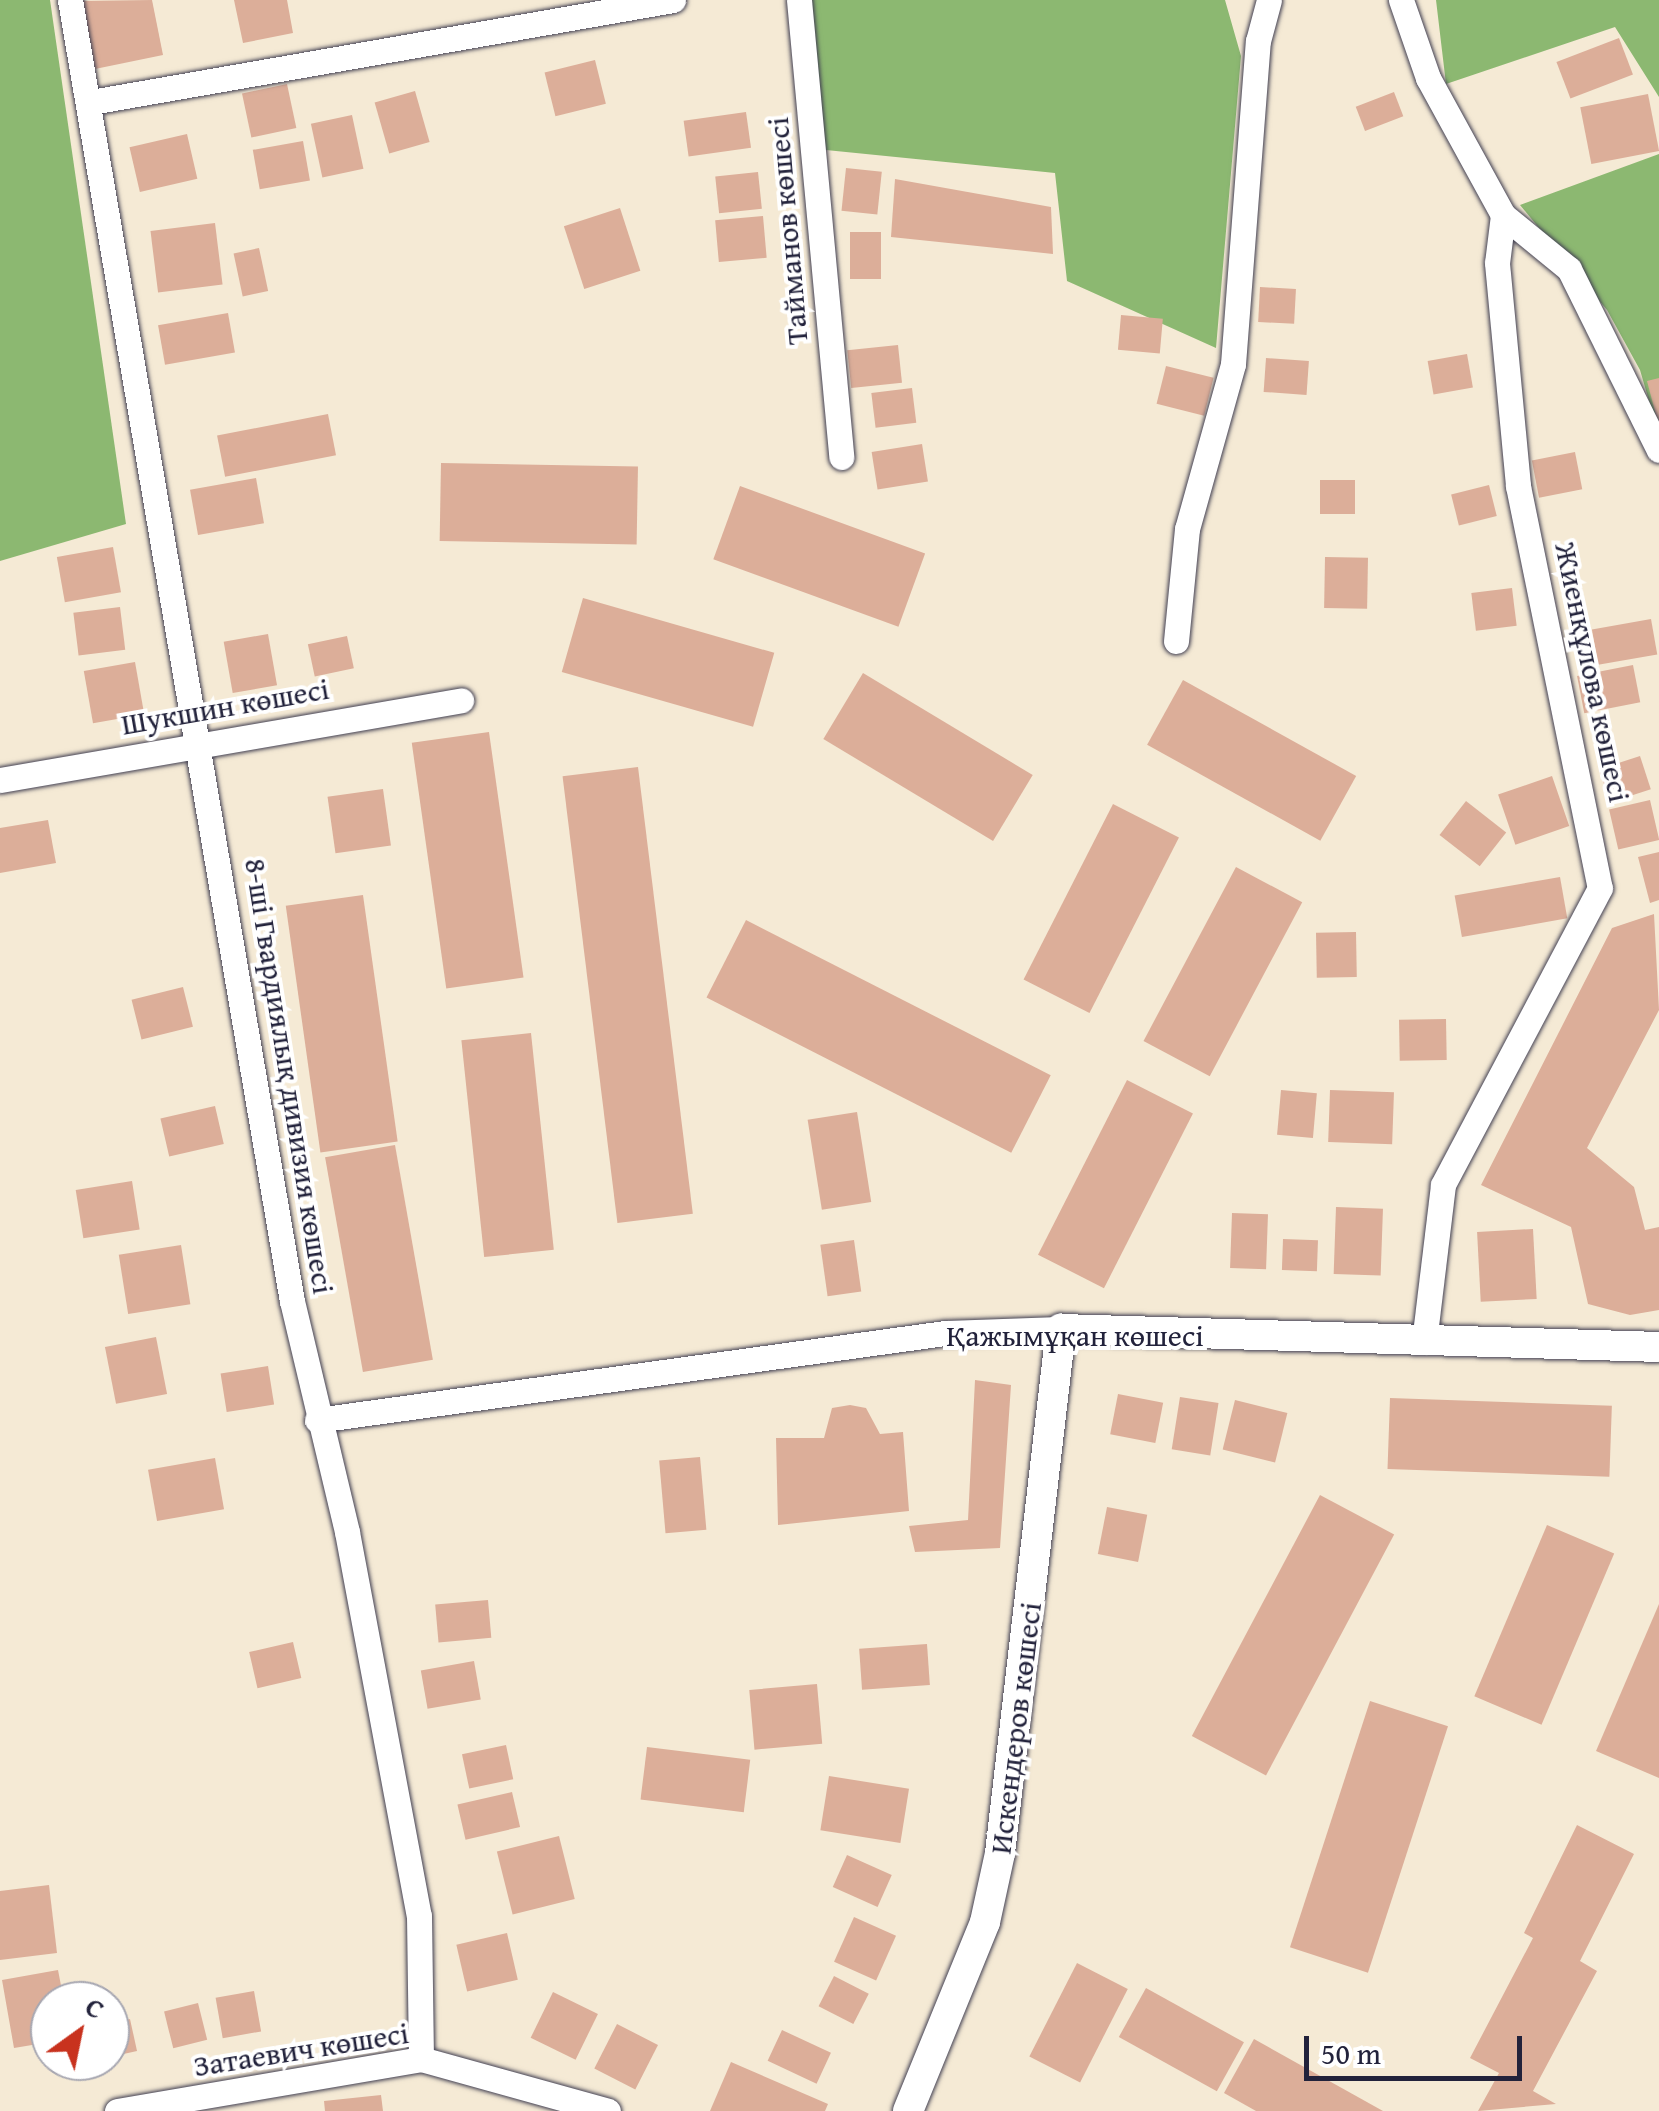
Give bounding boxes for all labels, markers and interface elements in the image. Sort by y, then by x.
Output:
street label: Тайманов көшесі [759,116,815,346]
street label: Жиенқұлова көшесі [1548,539,1638,805]
street label: Шукшин көшесі [118,670,332,742]
street label: 8-ші Гвардиялық дивизия көшесі [238,856,342,1296]
street label: Қажымұқан көшесі [946,1317,1204,1353]
street label: Искендеров көшесі [982,1600,1048,1856]
north arrow [30,1981,130,2081]
text: С [78,1986,113,2029]
street label: Затаевич көшесі [191,2014,411,2084]
scale bar [1309,2016,1526,2078]
text: 50 m [1321,2031,1381,2075]

